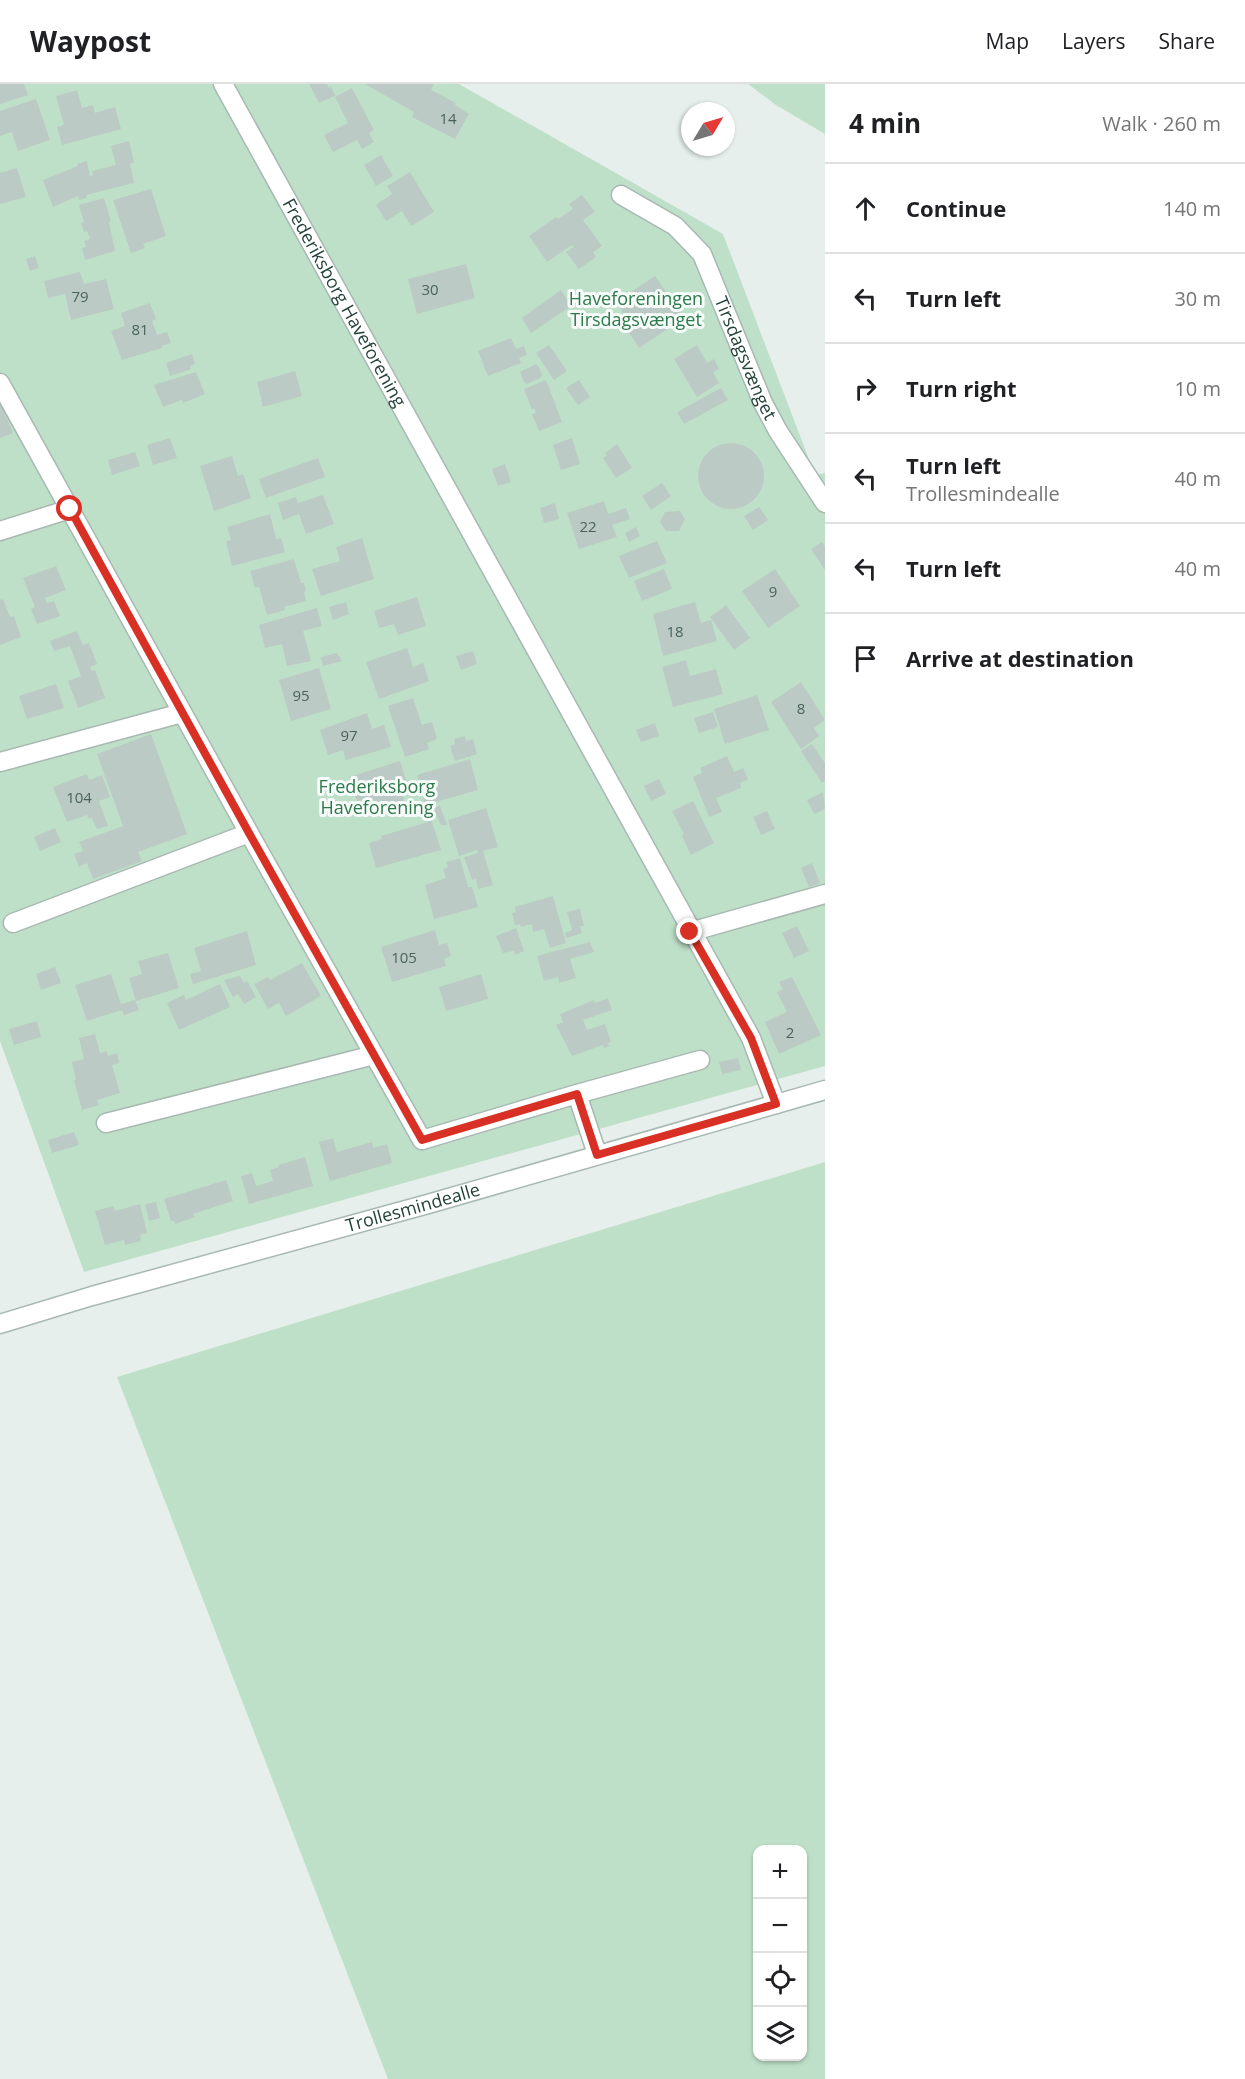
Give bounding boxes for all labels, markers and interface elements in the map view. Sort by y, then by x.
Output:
text: Waypost [30,22,151,60]
text: Map [986,27,1029,55]
text: Layers [1062,27,1126,55]
text: Share [1159,27,1215,55]
north arrow [681,102,735,156]
text: 4 min [849,105,921,141]
house number: 14 [439,108,457,128]
text: Walk · 260 m [1102,110,1221,137]
icon: ahead [849,192,882,225]
text: Continue [906,193,1006,223]
street label: Frederiksborg Haveforening [278,194,412,411]
text: 140 m [1163,195,1221,222]
house number: 30 [421,279,439,299]
icon: left [849,282,882,315]
text: Turn left [906,283,1001,313]
text: 30 m [1174,285,1221,312]
house number: 79 [71,286,89,306]
park label: Haveforeningen Tirsdagsvænget [569,286,703,331]
street label: Tirsdagsvænget [710,293,783,424]
house number: 81 [131,319,149,339]
icon: right [849,372,882,405]
text: Turn right [906,373,1017,403]
text: 10 m [1174,375,1221,402]
text: Turn left [906,450,1001,480]
icon: left [849,462,882,495]
text: 40 m [1174,465,1221,492]
text: Trollesmindealle [906,480,1060,507]
route start [56,495,82,521]
house number: 22 [579,516,597,536]
icon: left [849,552,882,585]
text: Turn left [906,553,1001,583]
text: 40 m [1174,555,1221,582]
house number: 9 [769,581,777,601]
house number: 18 [666,621,684,641]
icon: arrive [849,642,882,675]
text: Arrive at destination [906,643,1134,673]
house number: 95 [292,685,310,705]
house number: 8 [797,698,805,718]
house number: 97 [340,725,358,745]
park label: Frederiksborg Haveforening [319,774,436,819]
house number: 104 [66,787,92,807]
route end [676,918,702,944]
house number: 105 [391,947,417,967]
house number: 2 [786,1022,794,1042]
street label: Trollesmindealle [343,1177,483,1237]
map controls [753,1845,807,2061]
button: + [753,1845,807,1899]
button: − [753,1899,807,1953]
button: locate [753,1953,807,2007]
button: layers [753,2007,807,2061]

